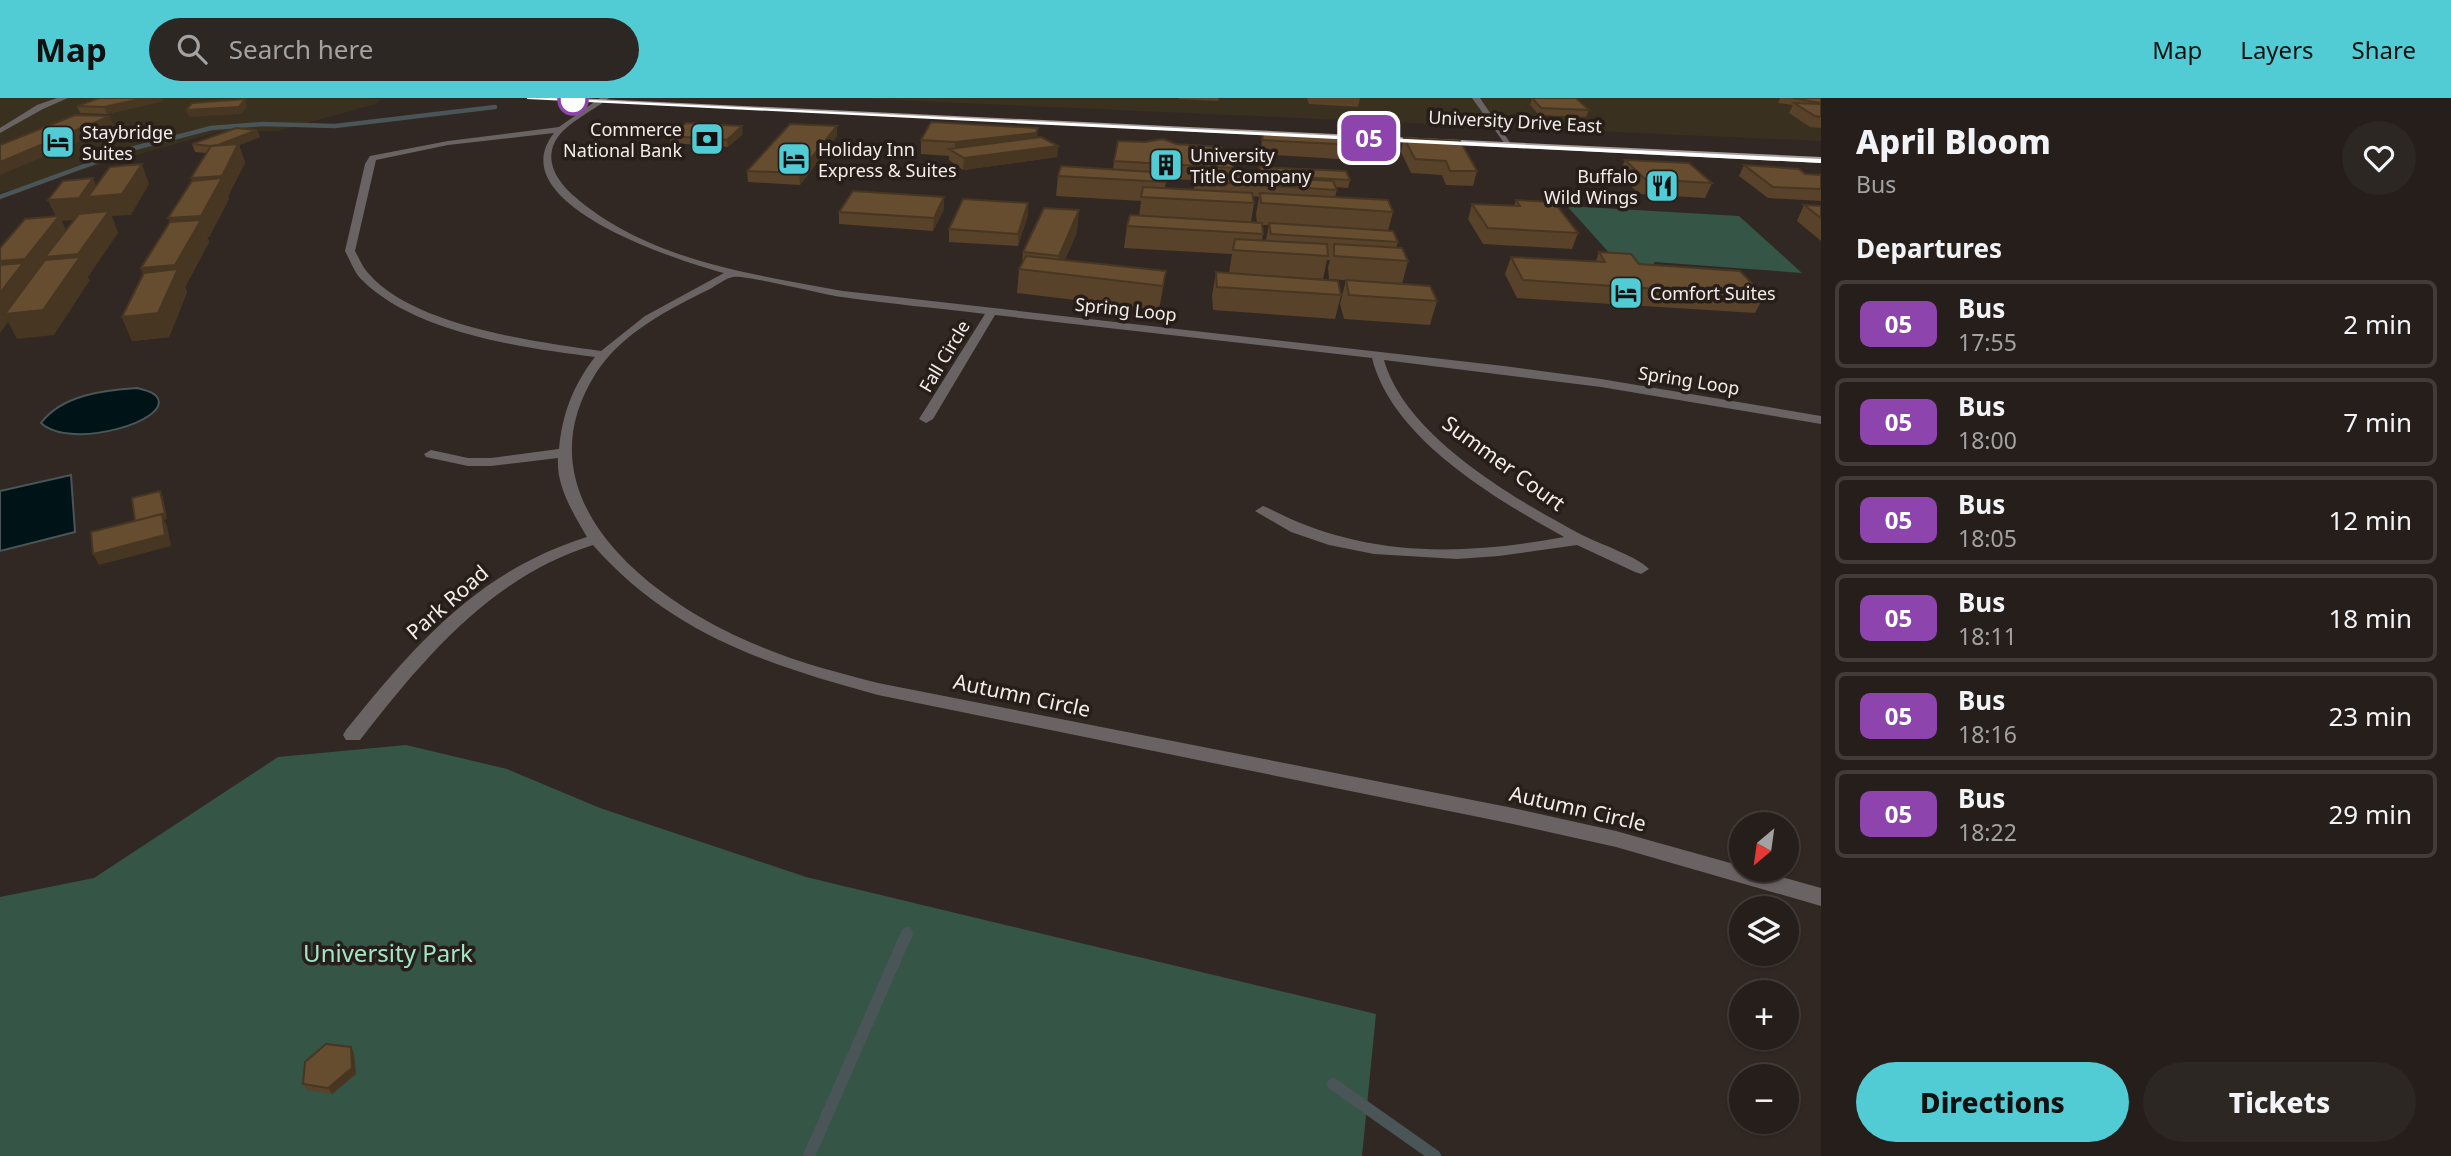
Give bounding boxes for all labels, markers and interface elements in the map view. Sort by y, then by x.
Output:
search box [149,18,639,81]
text: Map [35,27,107,72]
icon: search [173,30,211,68]
text: Search here [229,31,373,67]
text: Map [2152,33,2202,66]
text: Layers [2240,33,2314,66]
text: Share [2352,33,2416,66]
unlabelled marker [558,85,588,115]
street label: University Drive East [1428,104,1603,138]
line badge: 05 [1338,115,1400,161]
place label: Commerce National Bank [563,117,682,162]
text: April Bloom [1856,119,2051,164]
place label: Staybridge Suites [82,120,173,165]
bank icon: Commerce National Bank [688,120,726,158]
text: 05 [1355,121,1383,154]
button: heart [2342,121,2416,195]
hotel icon: Staybridge Suites [39,123,77,161]
place label: Holiday Inn Express & Suites [818,137,957,182]
hotel icon: Holiday Inn Express & Suites [775,140,813,178]
place label: University Title Company [1190,143,1312,188]
building icon: University Title Company [1147,146,1185,184]
place label: Buffalo Wild Wings [1544,164,1638,209]
restaurant icon: Buffalo Wild Wings [1643,167,1681,205]
text: Bus [1856,168,1896,200]
text: Departures [1856,230,2002,266]
hotel icon: Comfort Suites [1607,274,1645,312]
place label: Comfort Suites [1650,281,1776,305]
text: Bus [1958,290,2005,326]
street label: Spring Loop [1074,292,1178,326]
text: 2 min [2343,306,2412,342]
text: 05 [1885,307,1912,340]
street label: Fall Circle [913,316,975,396]
text: 17:55 [1958,326,2017,358]
street label: Spring Loop [1637,360,1741,400]
text: Bus [1958,388,2005,424]
text: 7 min [2343,404,2412,440]
text: 05 [1885,405,1912,438]
street label: Summer Court [1437,409,1571,517]
text: 18:00 [1958,424,2017,456]
text: Bus [1958,486,2005,522]
text: 12 min [2328,502,2412,538]
text: 05 [1885,503,1912,536]
text: 18:05 [1958,522,2017,554]
street label: Park Road [400,559,494,645]
text: Bus [1958,584,2005,620]
text: 18 min [2328,600,2412,636]
text: 05 [1885,601,1912,634]
text: 18:11 [1958,620,2017,652]
street label: Autumn Circle [951,667,1093,723]
text: Bus [1958,682,2005,718]
text: 23 min [2328,698,2412,734]
text: 05 [1885,699,1912,732]
text: 18:16 [1958,718,2017,750]
street label: Autumn Circle [1507,779,1649,837]
text: Bus [1958,780,2005,816]
text: 29 min [2328,796,2412,832]
text: 05 [1885,797,1912,830]
north arrow [1729,812,1799,882]
map controls [1729,812,1799,1134]
text: 18:22 [1958,816,2017,848]
button: layers [1729,896,1799,966]
park label: University Park [303,936,473,969]
button: + [1729,980,1799,1050]
button: Directions [1856,1062,2129,1142]
button: Tickets [2143,1062,2416,1142]
button: − [1729,1064,1799,1134]

